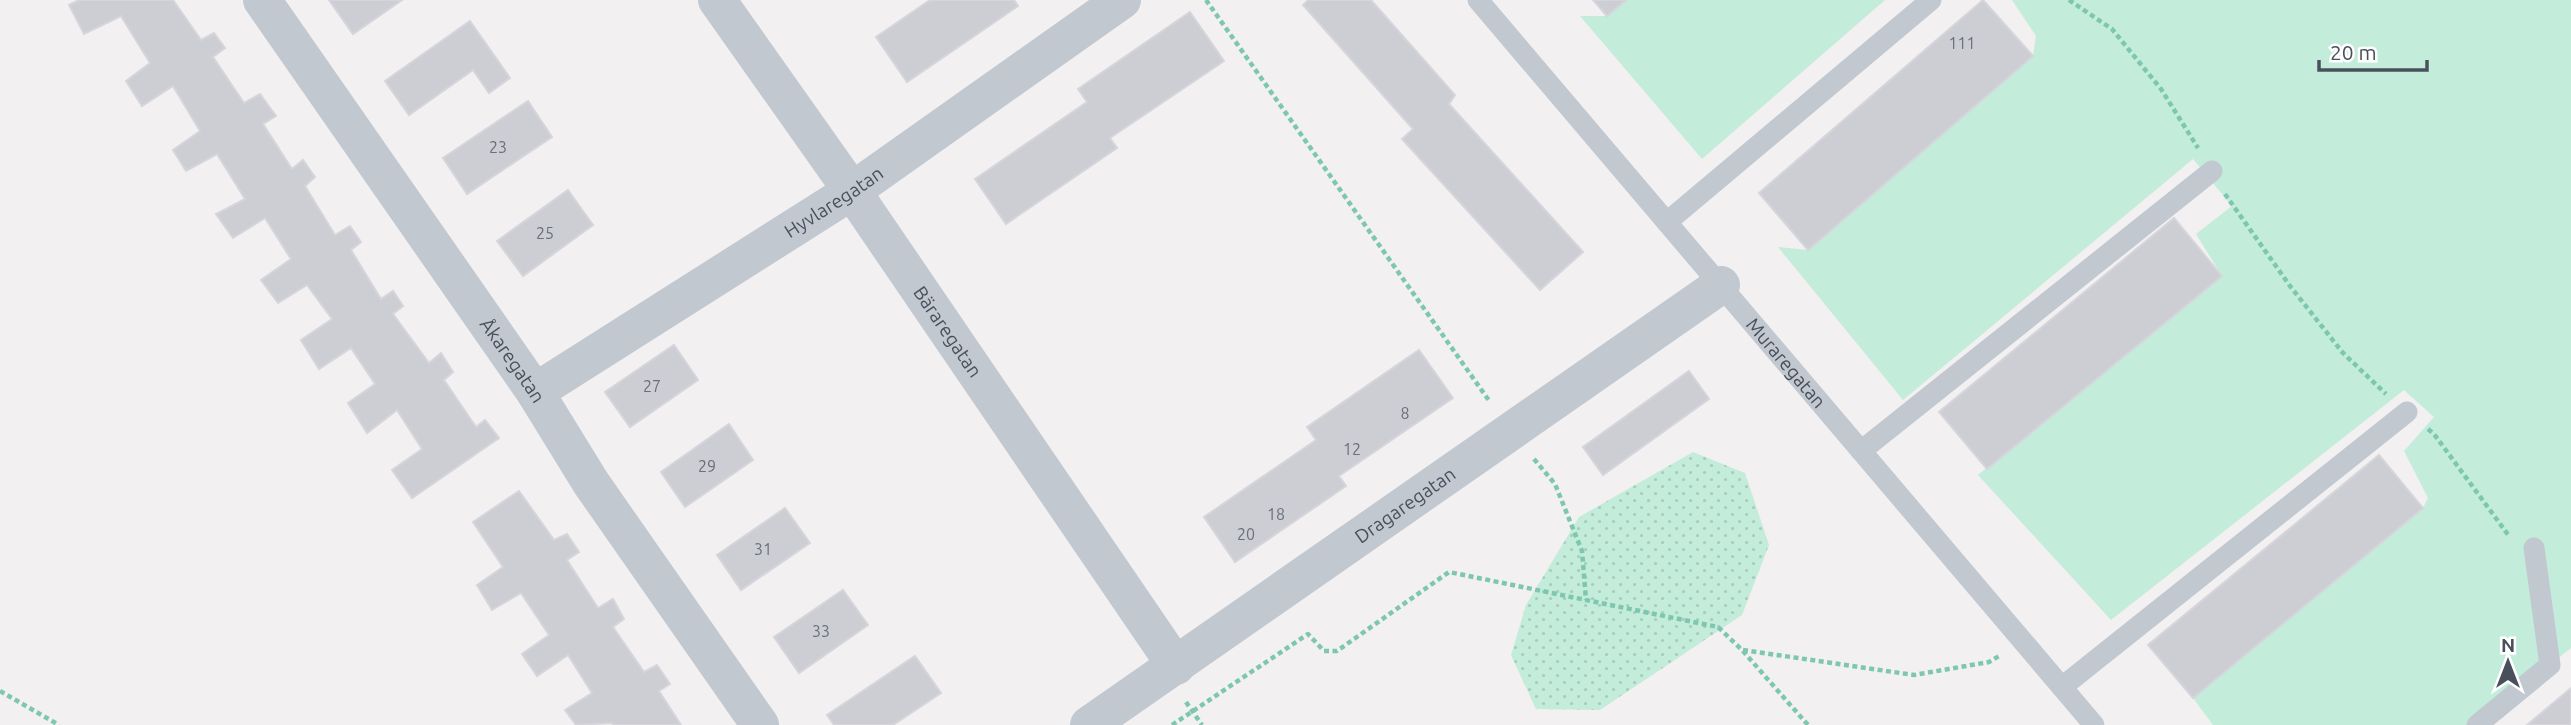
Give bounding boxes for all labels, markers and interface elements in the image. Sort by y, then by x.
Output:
scale bar [2319,28,2428,72]
house number: 111 [1948,34,1976,52]
text: 20 m [2330,40,2377,64]
house number: 23 [489,138,507,156]
street label: Hyvlaregatan [780,162,887,242]
house number: 25 [536,224,554,242]
street label: Bäraregatan [909,282,987,381]
street label: Muraregatan [1742,313,1830,412]
street label: Åkaregatan [476,314,550,407]
house number: 27 [643,377,661,395]
house number: 8 [1400,404,1410,422]
house number: 12 [1343,440,1361,458]
house number: 29 [698,457,716,475]
street label: Dragaregatan [1350,462,1460,548]
house number: 18 [1267,505,1285,523]
house number: 20 [1237,525,1255,543]
house number: 31 [754,540,772,558]
house number: 33 [812,622,830,640]
north arrow [2473,627,2543,697]
text: N [2501,634,2515,656]

